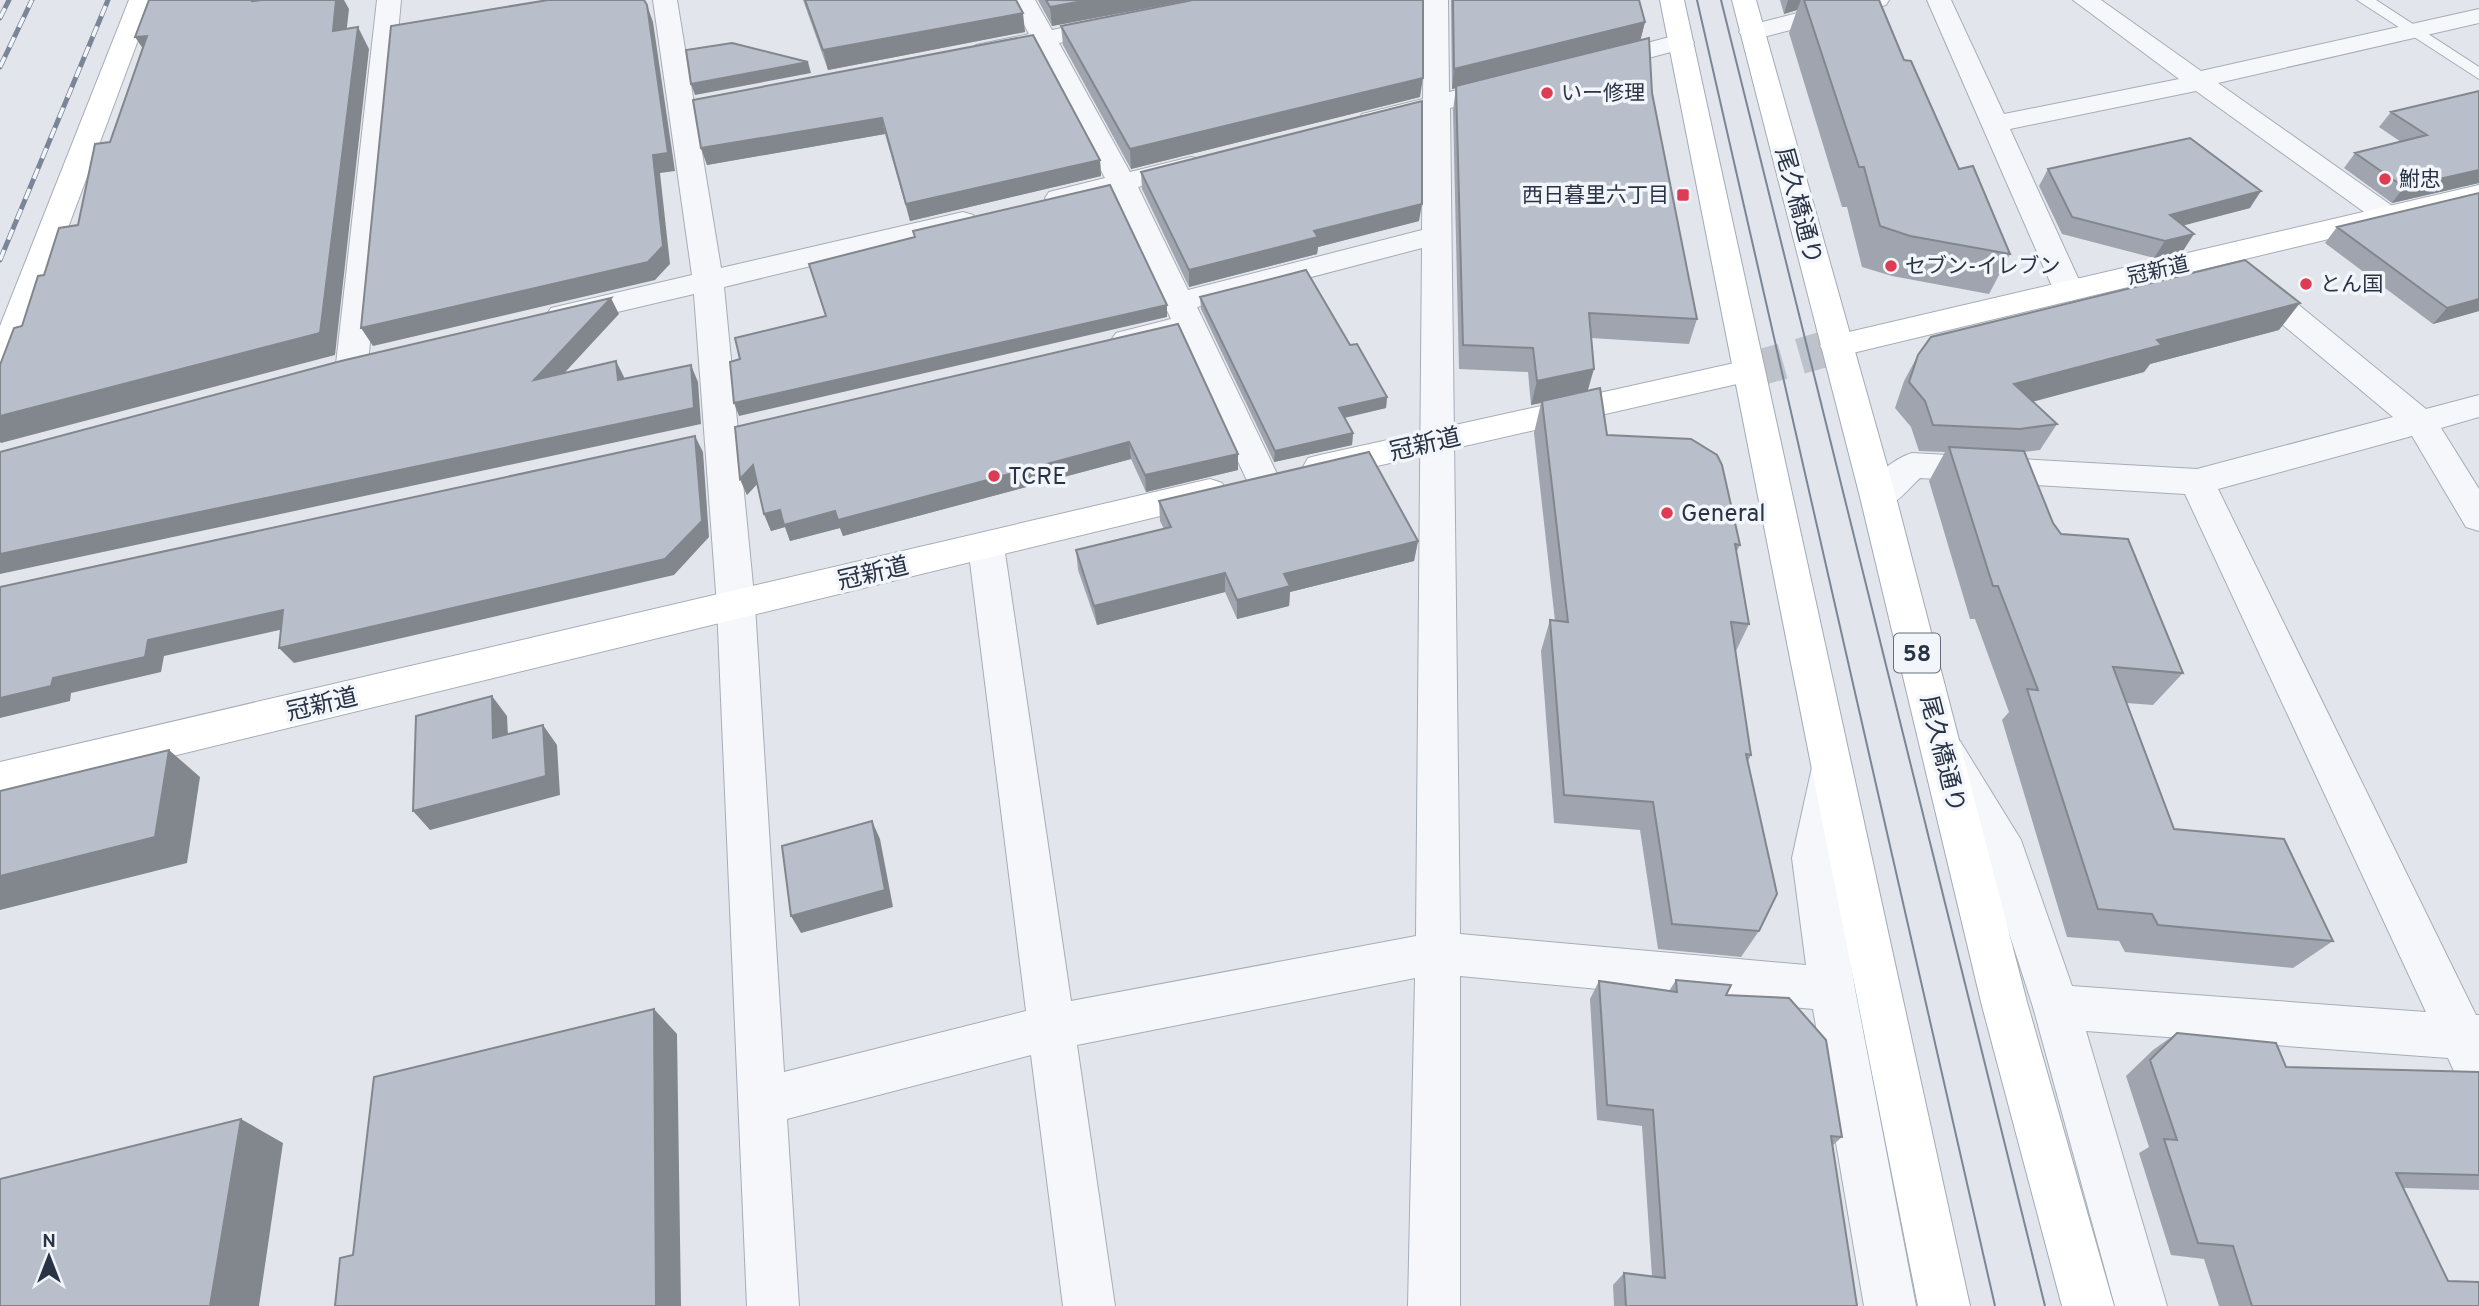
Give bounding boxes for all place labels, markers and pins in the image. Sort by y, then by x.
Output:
place label: いー修理 [1561,81,1645,108]
marker: いー修理 [1539,85,1555,101]
place label: 鮒忠 [2399,167,2441,194]
marker: 鮒忠 [2377,171,2393,187]
place label: 西日暮里六丁目 [1522,183,1669,210]
marker: 西日暮里六丁目 [1675,187,1691,203]
place label: セブン-イレブン [1905,254,2060,281]
marker: セブン-イレブン [1883,258,1899,274]
place label: とん国 [2320,272,2383,299]
marker: とん国 [2298,276,2314,292]
place label: TCRE [1008,463,1067,493]
marker: TCRE [986,468,1002,484]
place label: General [1681,500,1765,530]
marker: General [1659,505,1675,521]

